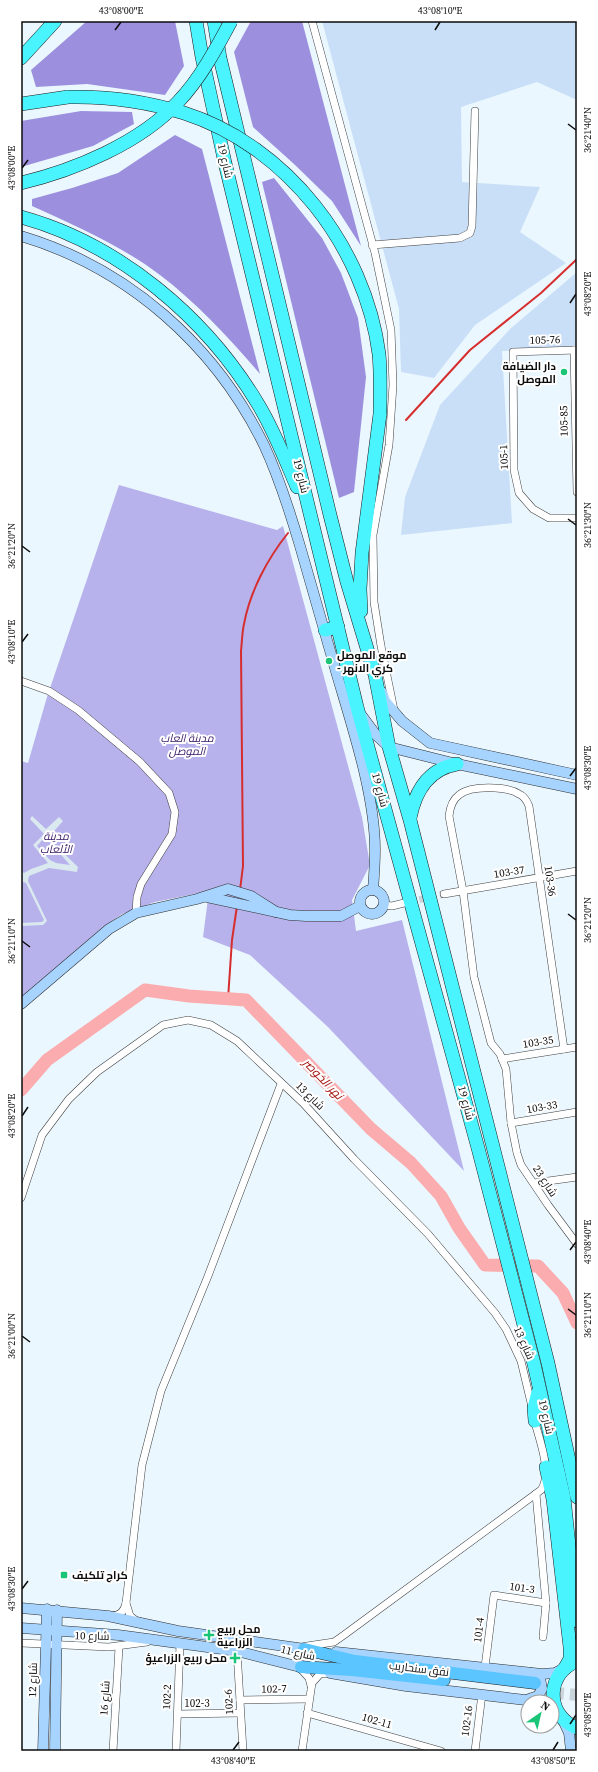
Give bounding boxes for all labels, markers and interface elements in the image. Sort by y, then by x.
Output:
text: 43°08'00"E [99,4,143,17]
text: 43°08'10"E [418,4,462,17]
text: 36°21'40"N [581,107,594,153]
street label: شارع 19 [214,142,236,180]
text: 43°08'00"E [5,146,18,190]
text: 43°08'20"E [581,272,594,316]
street label: 105-76 [529,332,561,348]
place label: دار الضيافة الموصل [503,359,556,387]
marker: دار الضيافة الموصل [559,367,569,377]
street label: 105-85 [556,405,572,437]
street label: 105-1 [496,444,512,470]
street label: شارع 19 [290,457,312,495]
text: 36°21'30"N [581,502,594,548]
text: 36°21'20"N [5,523,18,569]
text: 43°08'10"E [5,620,18,664]
place label: موقع الموصل - كري الانهر [337,648,406,678]
marker: موقع الموصل - كري الانهر [324,656,334,666]
park label: مدينة العاب الموصل [161,731,214,759]
text: 43°08'30"E [581,746,594,790]
street label: شارع 19 [368,771,392,809]
park label: مدينة الألعاب [40,829,73,857]
street label: 103-37 [493,862,526,882]
street label: 103-36 [540,865,560,898]
text: 36°21'20"N [581,897,594,943]
text: 36°21'10"N [5,918,18,964]
street label: 103-35 [522,1032,555,1052]
water label: نهر الخوصر [298,1054,348,1104]
street label: شارع 13 [292,1078,328,1114]
street label: شارع 19 [454,1084,478,1122]
text: 43°08'20"E [5,1094,18,1138]
street label: 103-33 [525,1097,559,1117]
street label: شارع 23 [529,1162,561,1200]
text: 43°08'40"E [581,1220,594,1264]
text: 36°21'10"N [581,1292,594,1338]
text: 36°21'00"N [5,1313,18,1359]
street label: شارع 13 [510,1324,538,1362]
street label: شارع 19 [535,1398,557,1436]
text: 43°08'30"E [5,1567,18,1611]
place label: كراج تلكيف [72,1568,128,1583]
marker: كراج تلكيف [59,1570,69,1580]
street label: 101-3 [508,1579,536,1597]
street label: 101-4 [470,1616,488,1644]
place label: محل ربيع الزراعية [217,1622,260,1650]
street label: شارع 10 [74,1628,110,1644]
marker: محل ربيع الزراعية [204,1630,214,1640]
street label: شارع 11 [279,1642,317,1664]
place label: محل ربيع الزراعيؤ [146,1651,227,1666]
marker: محل ربيع الزراعيؤ [230,1653,240,1663]
street label: نفق سنحاريب [388,1658,450,1680]
street label: شارع 12 [25,1662,41,1698]
street label: شارع 16 [96,1680,114,1716]
street label: 102-7 [261,1681,287,1697]
street label: 102-2 [159,1684,175,1710]
street label: 102-6 [221,1688,237,1715]
text: 43°08'50"E [581,1693,594,1737]
north arrow [520,1694,560,1734]
street label: 102-3 [184,1696,210,1711]
text: N [538,1698,553,1715]
street label: 102-16 [458,1704,476,1737]
street label: 102-11 [360,1710,394,1732]
text: 43°08'40"E [211,1754,255,1767]
text: 43°08'50"E [531,1754,575,1767]

